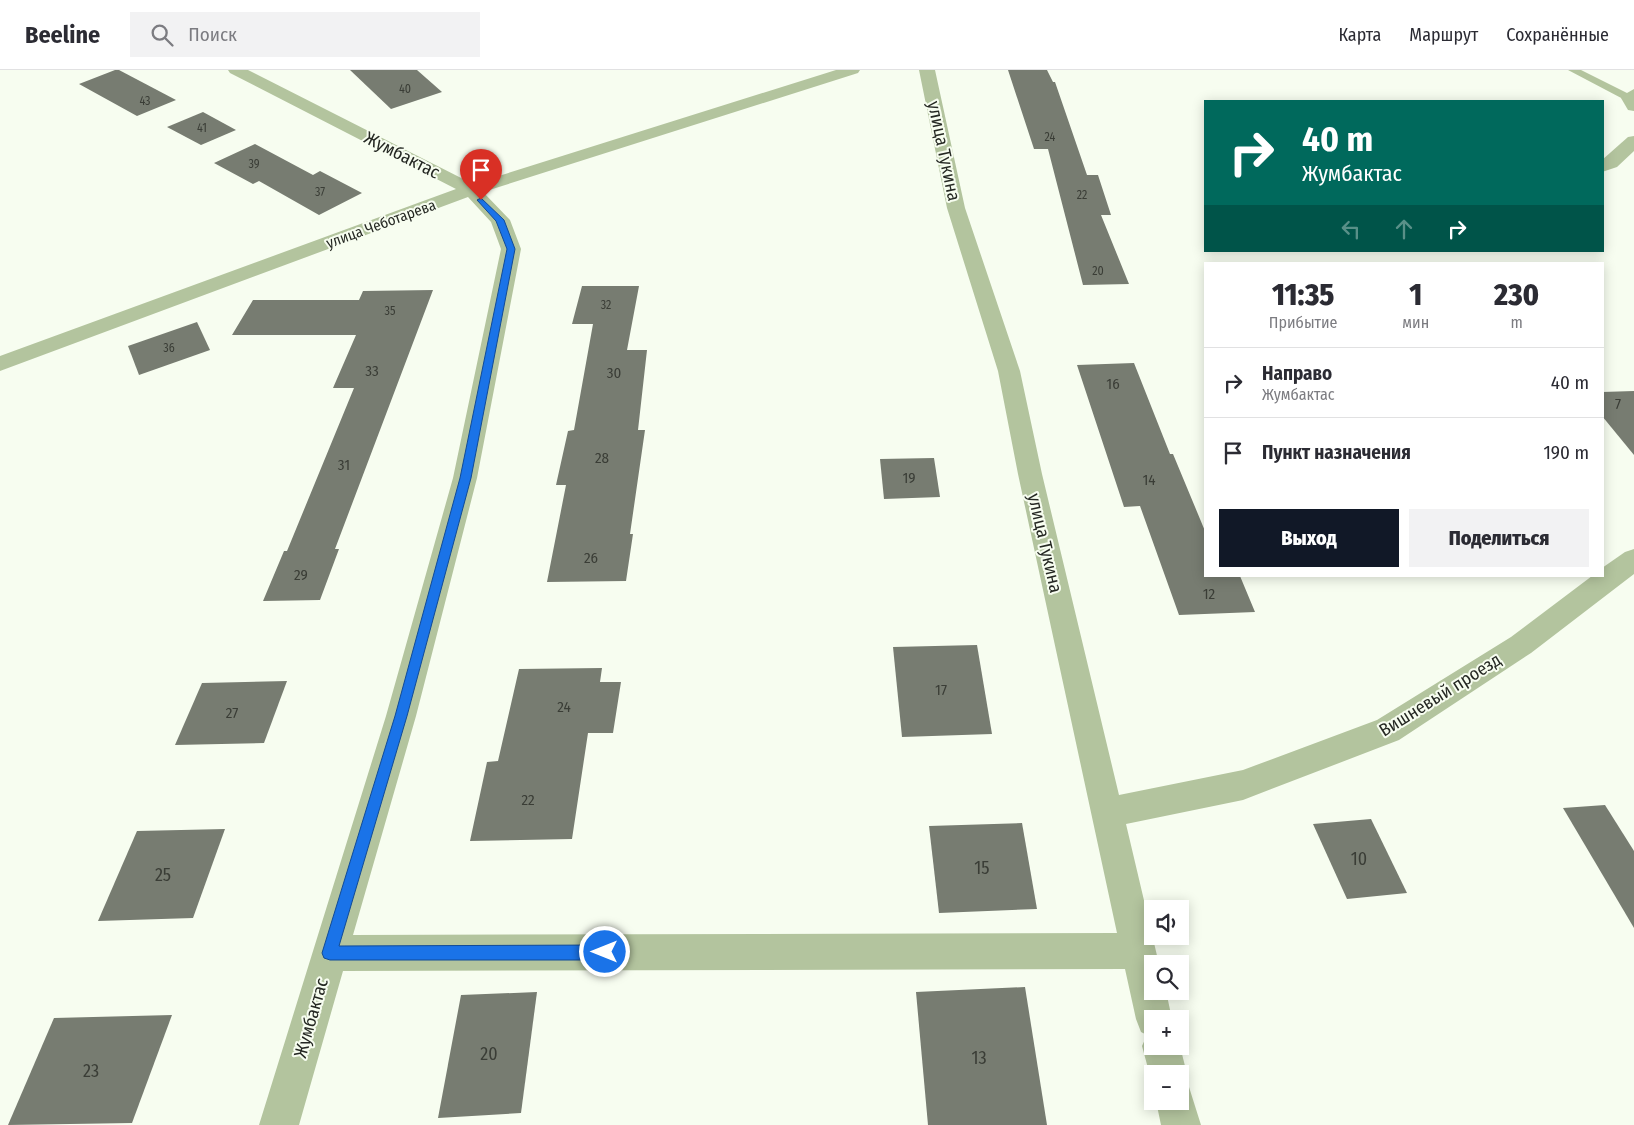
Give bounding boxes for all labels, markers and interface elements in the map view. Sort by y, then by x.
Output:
search box [130,12,480,57]
text: Beeline [25,21,100,49]
icon: search [148,21,176,49]
text: Поиск [188,23,237,46]
text: Карта [1338,24,1381,46]
text: Маршрут [1409,24,1478,46]
text: Сохранённые [1506,24,1609,46]
house number: 40 [399,82,411,96]
house number: 43 [139,94,151,108]
street label: улица Тукина [923,99,965,203]
text: 40 m [1302,118,1373,160]
icon: right [1219,120,1284,185]
house number: 41 [197,121,207,135]
street label: Жумбактас [361,127,444,183]
house number: 24 [1045,130,1056,144]
pin [460,149,502,200]
icon: arrive [467,156,495,184]
house number: 39 [248,157,260,171]
text: Жумбактас [1302,160,1402,187]
house number: 37 [315,185,325,199]
house number: 22 [1077,188,1087,202]
street label: улица Чеботарева [324,196,438,252]
icon: left [1337,215,1365,243]
icon: ahead [1390,215,1418,243]
icon: right [1443,215,1471,243]
house number: 20 [1092,264,1104,278]
text: 11:35 [1272,277,1334,313]
text: 1 [1409,277,1422,313]
text: 230 [1494,277,1539,313]
house number: 32 [601,298,611,312]
house number: 35 [385,304,396,318]
text: Прибытие [1269,313,1338,332]
text: мин [1402,313,1429,332]
text: m [1510,313,1523,332]
house number: 36 [163,341,175,355]
house number: 33 [365,362,379,380]
text: Направо [1262,362,1332,385]
house number: 30 [607,364,621,382]
icon: right [1219,369,1247,397]
text: 40 m [1551,371,1589,394]
house number: 16 [1106,375,1120,393]
text: Жумбактас [1262,385,1335,404]
house number: 7 [1615,395,1621,413]
icon: arrive [1219,439,1247,467]
text: Пункт назначения [1262,441,1411,464]
text: 190 m [1543,441,1589,464]
house number: 28 [595,449,609,467]
house number: 31 [338,456,350,474]
house number: 19 [902,469,916,487]
house number: 14 [1142,471,1156,489]
street label: улица Тукина [1023,491,1067,595]
button: Выход [1219,509,1399,567]
button: Поделиться [1409,509,1589,567]
house number: 26 [584,549,598,567]
house number: 29 [294,566,308,584]
house number: 12 [1203,585,1216,603]
street label: Вишневый проезд [1375,649,1505,741]
house number: 17 [935,681,947,699]
house number: 24 [557,698,571,716]
house number: 27 [226,704,238,722]
house number: 22 [521,791,535,809]
house number: 10 [1351,848,1367,870]
house number: 15 [974,857,990,879]
house number: 25 [155,864,171,886]
map controls [1144,900,1189,1110]
button: sound [1144,900,1189,945]
position arrow [578,925,630,977]
button: search [1144,955,1189,1000]
street label: Жумбактас [289,975,333,1060]
button: + [1144,1010,1189,1055]
house number: 20 [480,1043,498,1065]
house number: 13 [971,1047,987,1069]
house number: 23 [83,1060,99,1082]
button: − [1144,1065,1189,1110]

